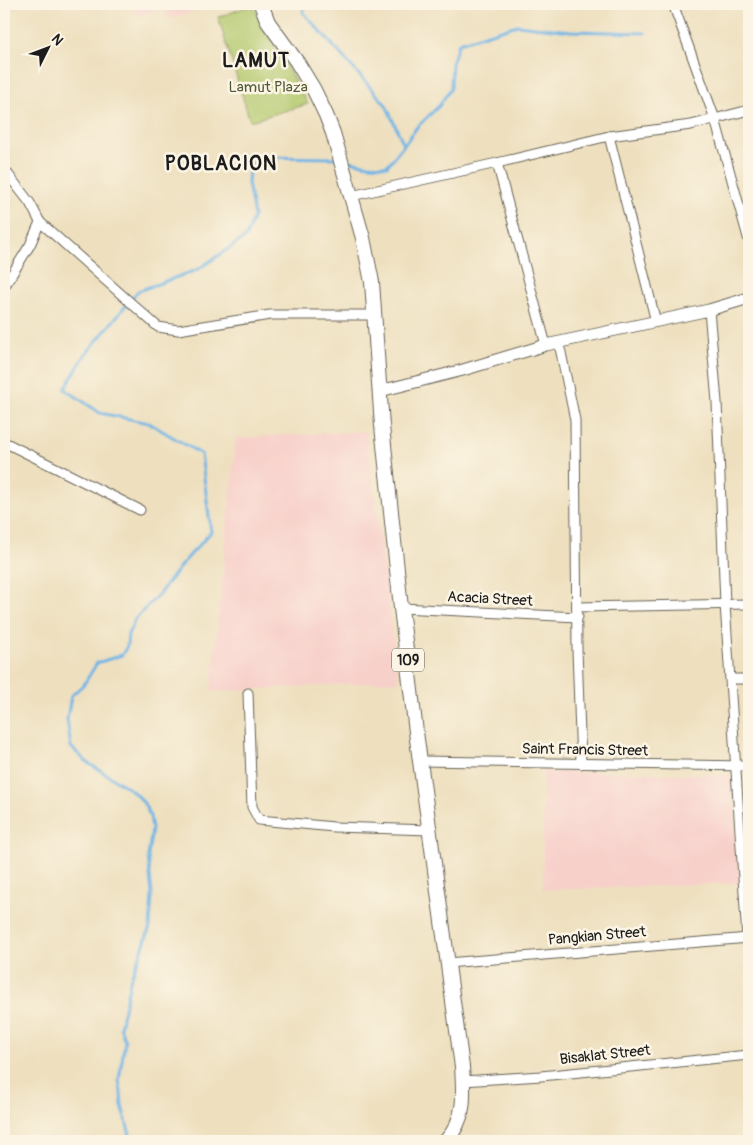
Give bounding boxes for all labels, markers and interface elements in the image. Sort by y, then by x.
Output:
north arrow [22,22,72,72]
text: N [48,30,67,49]
district label: LAMUT [222,48,290,73]
park label: Lamut Plaza [228,78,308,97]
district label: POBLACION [165,151,277,176]
street label: Acacia Street [447,587,534,611]
road number: 109 [392,648,424,672]
street label: Saint Francis Street [522,739,649,761]
street label: Pangkian Street [547,922,648,950]
street label: Bisaklat Street [559,1041,652,1069]

